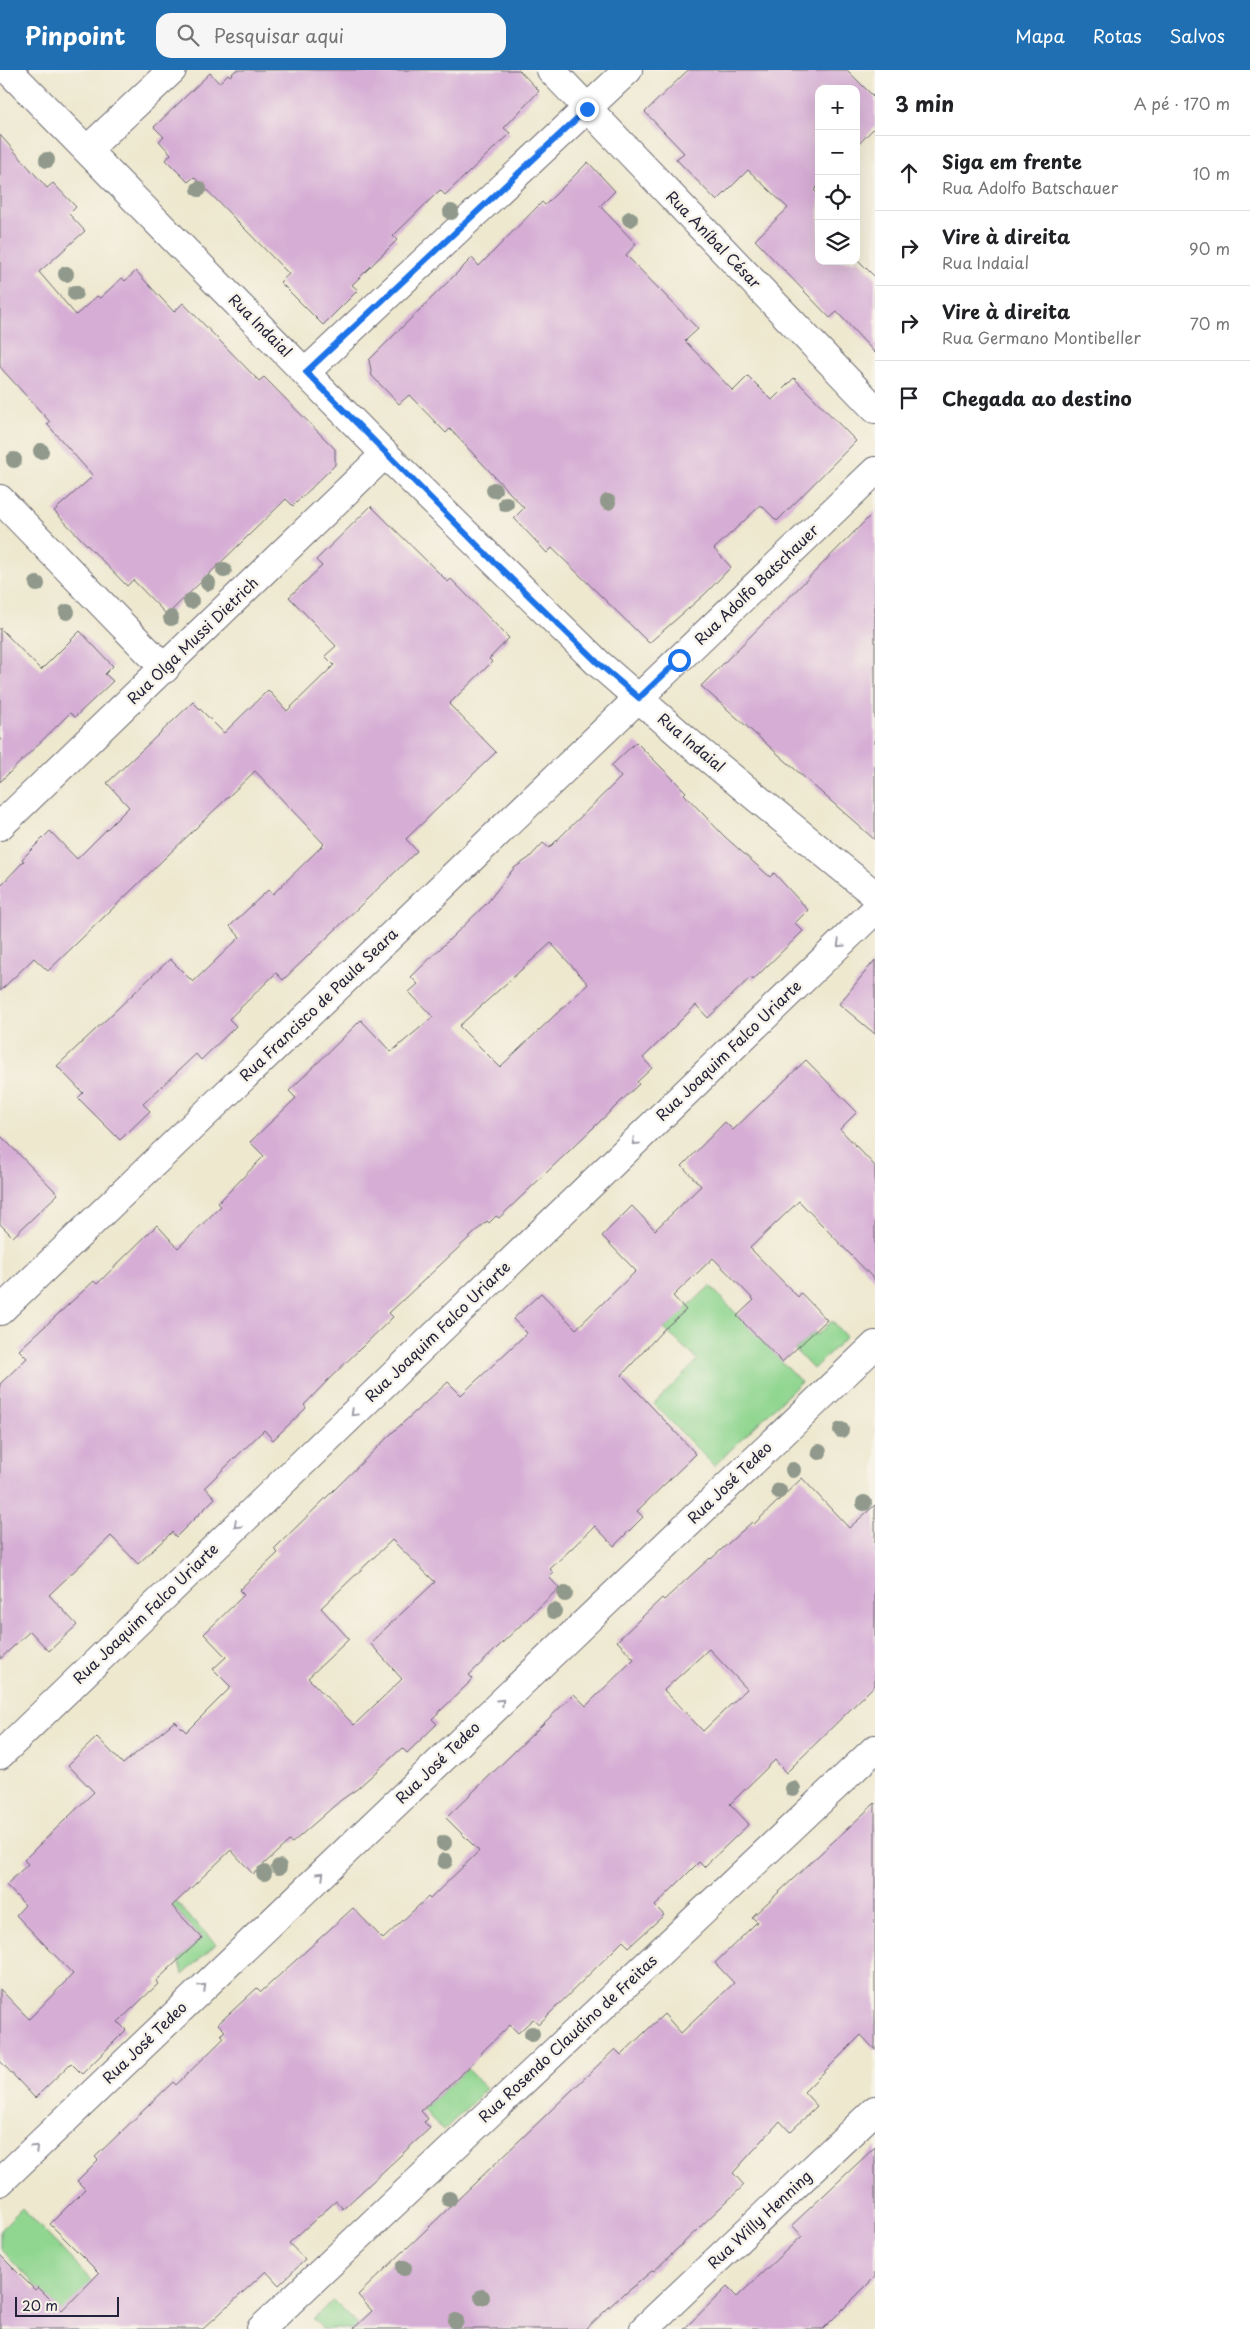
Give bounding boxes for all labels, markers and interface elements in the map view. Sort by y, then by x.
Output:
search box [156,13,506,58]
text: Pinpoint [25,17,126,53]
icon: search [174,21,202,49]
text: Pesquisar aqui [214,21,344,49]
text: Mapa [1015,22,1065,49]
text: Rotas [1093,22,1142,49]
text: Salvos [1170,22,1225,49]
map controls [815,85,860,265]
button: + [815,85,860,130]
text: 3 min [895,87,954,119]
text: A pé · 170 m [1134,91,1230,115]
route end [576,98,599,121]
button: − [815,130,860,175]
text: Siga em frente [942,147,1082,175]
icon: ahead [895,159,923,187]
text: 10 m [1193,161,1230,185]
button: locate [815,175,860,220]
text: Rua Adolfo Batschauer [942,175,1118,199]
street label: Rua Aníbal César [661,185,767,293]
button: layers [815,220,860,265]
text: Vire à direita [942,222,1070,250]
icon: right [895,234,923,262]
text: 90 m [1189,236,1230,260]
text: Rua Indaial [942,250,1029,274]
street label: Rua Indaial [224,288,298,362]
text: Vire à direita [942,297,1070,325]
icon: right [895,309,923,337]
text: 70 m [1190,311,1230,335]
text: Rua Germano Montibeller [942,325,1141,349]
icon: arrive [895,384,923,412]
text: Chegada ao destino [942,384,1132,412]
street label: Rua Adolfo Batschauer [689,518,823,650]
street label: Rua Olga Mussi Dietrich [121,571,263,709]
route start [668,649,691,672]
street label: Rua Indaial [653,707,731,777]
street label: Rua Francisco de Paula Seara [234,921,403,1086]
one-way arrow [837,938,846,947]
street label: Rua Joaquim Falco Uriarte [650,974,806,1126]
one-way arrow [632,1136,641,1145]
street label: Rua Joaquim Falco Uriarte [359,1255,515,1407]
one-way arrow [351,1407,360,1416]
street label: Rua José Tedeo [681,1435,777,1528]
one-way arrow [234,1519,243,1528]
street label: Rua Joaquim Falco Uriarte [67,1537,223,1689]
one-way arrow [496,1699,505,1708]
street label: Rua José Tedeo [389,1715,485,1808]
one-way arrow [315,1872,324,1881]
street label: Rua Rosendo Claudino de Freitas [472,1949,661,2127]
one-way arrow [198,1984,207,1993]
street label: Rua José Tedeo [96,1995,192,2088]
one-way arrow [30,2145,39,2154]
street label: Rua Willy Henning [702,2164,816,2273]
scale bar [15,2294,119,2317]
text: 20 m [22,2295,58,2316]

